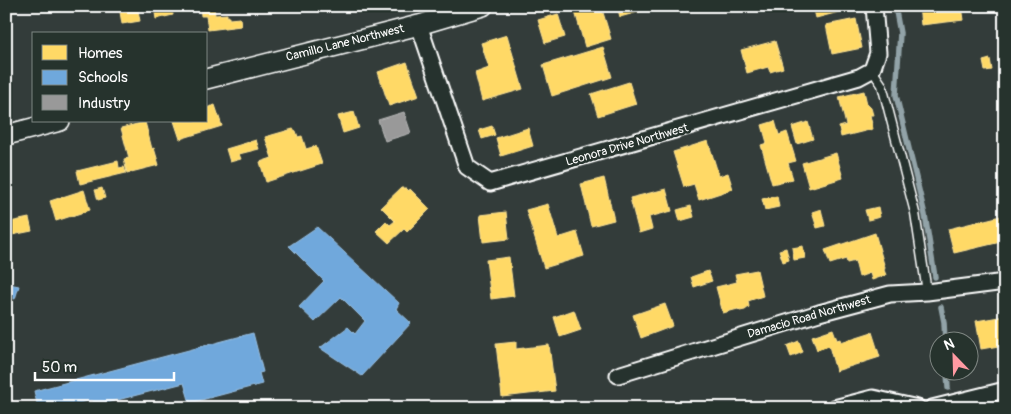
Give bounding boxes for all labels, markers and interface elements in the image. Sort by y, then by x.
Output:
street label: Camillo Lane Northwest [284,21,406,65]
legend [32,32,208,122]
text: Homes [78,44,123,63]
text: Schools [78,68,128,87]
text: Industry [78,94,131,113]
street label: Leonora Drive Northwest [564,120,690,170]
street label: Damacio Road Northwest [746,292,873,342]
north arrow [928,332,978,382]
text: N [941,335,957,354]
scale bar [35,349,174,381]
text: 50 m [42,358,77,377]

